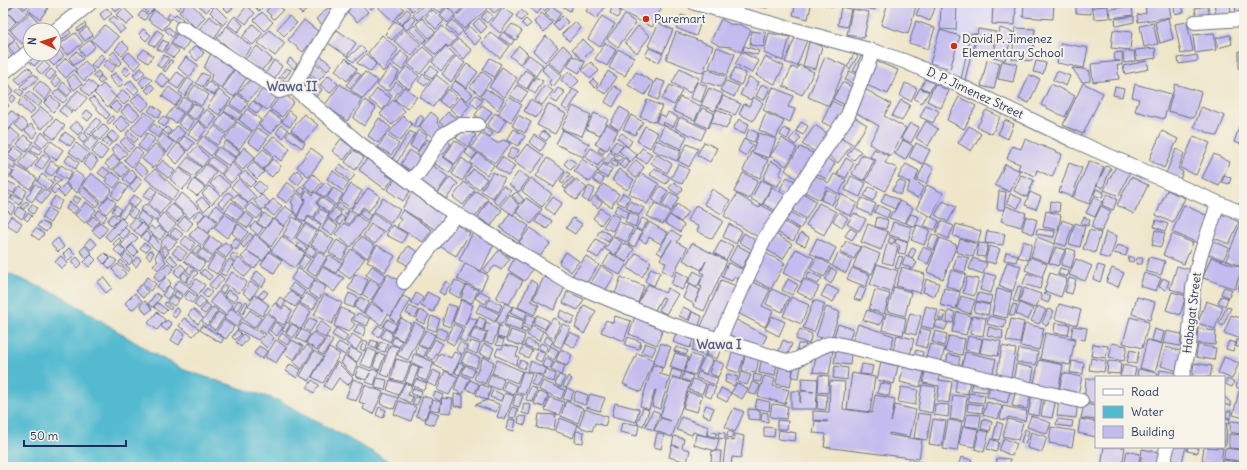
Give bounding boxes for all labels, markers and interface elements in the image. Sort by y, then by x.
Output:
place label: Puremart [654,11,706,26]
marker: Puremart [641,14,651,24]
north arrow [22,22,62,62]
place label: David P. Jimenez Elementary School [962,31,1063,60]
text: N [25,37,39,46]
marker: David P. Jimenez Elementary School [949,41,959,51]
street label: D. P. Jimenez Street [924,64,1026,122]
district label: Wawa II [267,78,318,95]
street label: Habagat Street [1179,272,1204,354]
district label: Wawa I [696,336,742,353]
legend [1095,376,1225,448]
text: Road [1131,384,1159,399]
text: Water [1131,404,1164,419]
scale bar [24,422,126,448]
text: Building [1131,424,1175,439]
text: 50 m [30,428,59,443]

